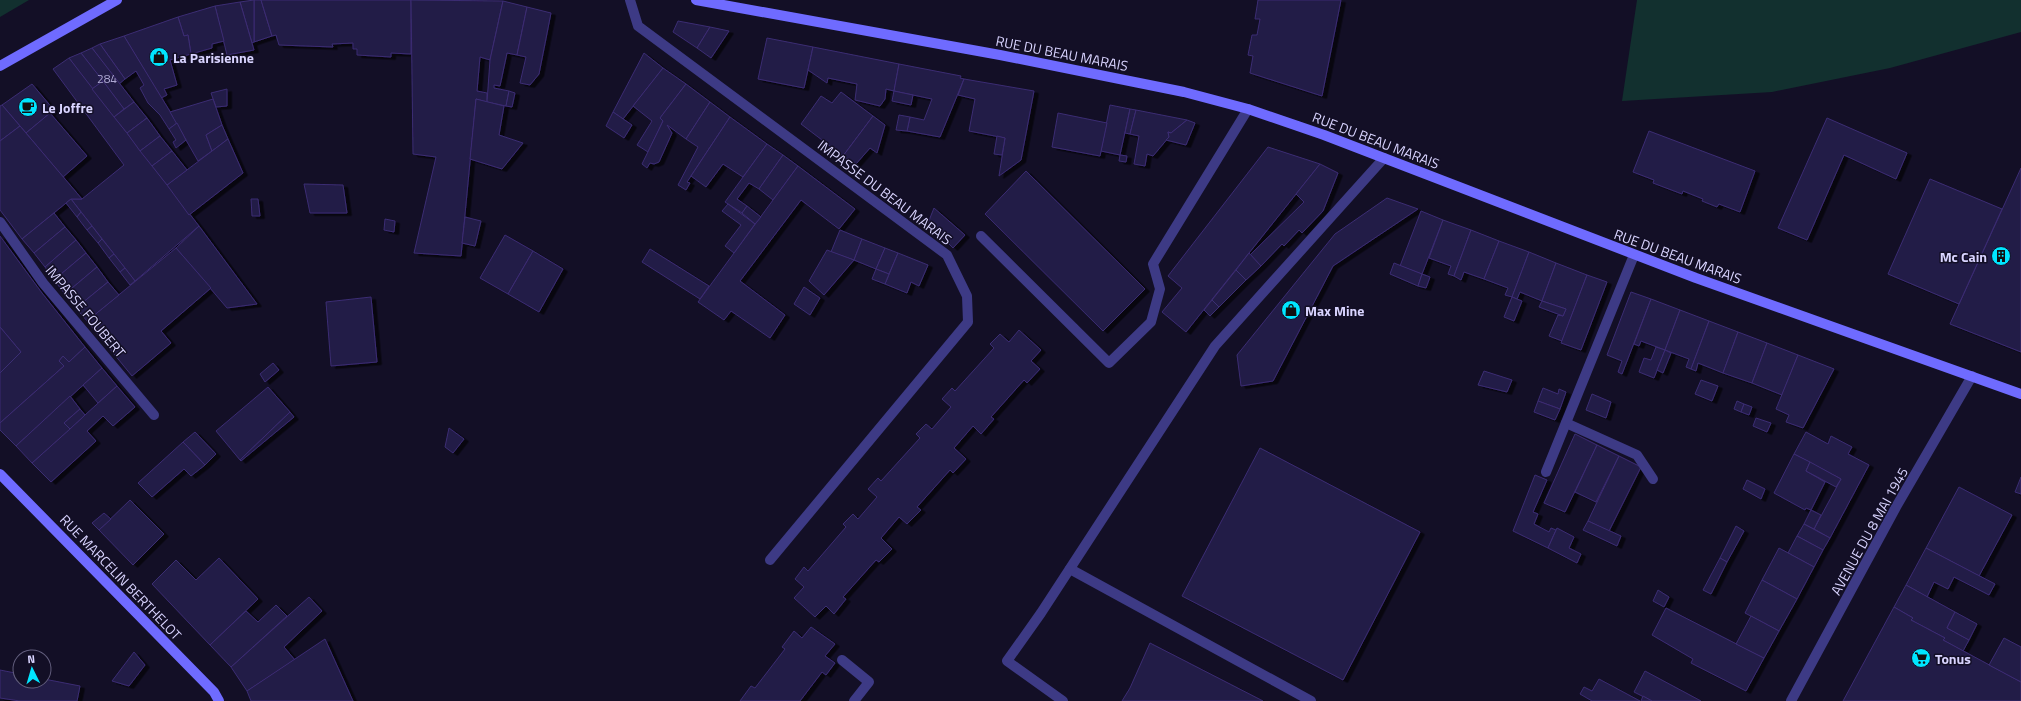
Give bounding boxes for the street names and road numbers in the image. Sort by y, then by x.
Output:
street label: RUE DU BEAU MARAIS [994,30,1130,76]
street label: RUE DU BEAU MARAIS [1310,106,1442,174]
street label: IMPASSE DU BEAU MARAIS [814,135,956,249]
street label: RUE DU BEAU MARAIS [1611,223,1745,289]
street label: IMPASSE FOUBERT [41,260,131,362]
street label: AVENUE DU 8 MAI 1945 [1825,463,1913,599]
street label: RUE MARCELIN BERTHELOT [55,509,187,645]

